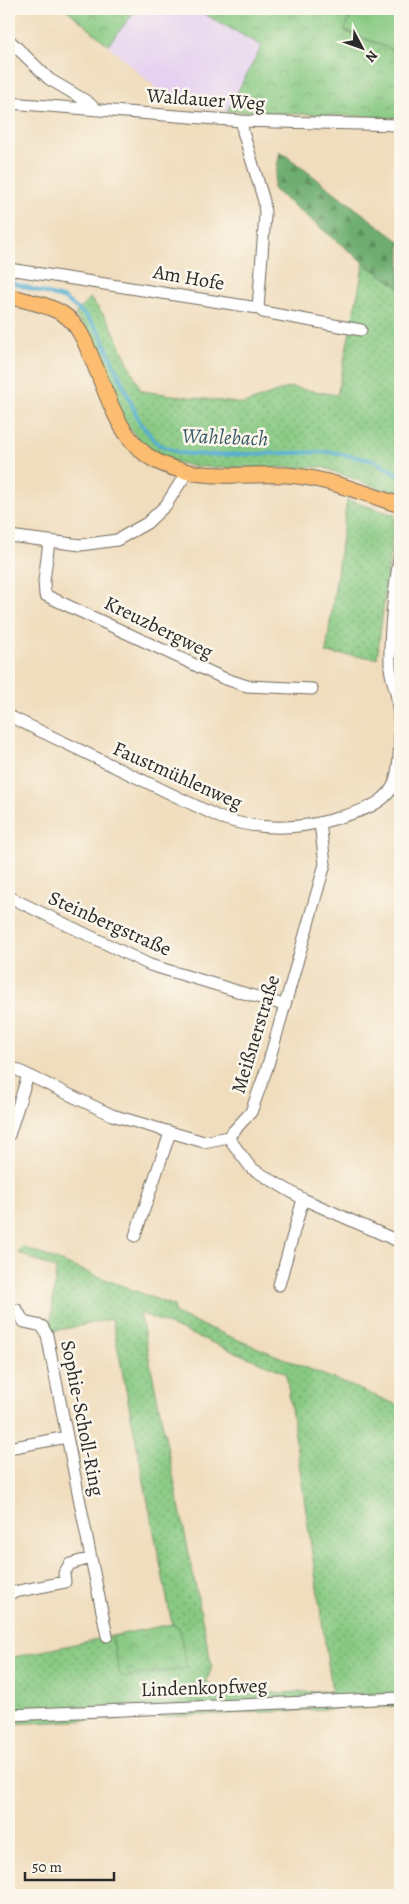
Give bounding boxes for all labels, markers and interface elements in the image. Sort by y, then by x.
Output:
north arrow [336,22,386,72]
text: N [361,46,382,66]
street label: Waldauer Weg [145,82,266,117]
street label: Am Hofe [150,258,227,297]
water label: Wahlebach [181,421,269,453]
street label: Kreuzbergweg [100,589,218,666]
street label: Faustmühlenweg [109,735,247,816]
street label: Steinbergstraße [44,884,176,963]
street label: Meißnerstraße [225,971,286,1097]
street label: Sophie-Scholl-Ring [54,1338,111,1498]
street label: Lindenkopfweg [140,1672,268,1703]
scale bar [25,1849,114,1881]
text: 50 m [32,1857,62,1877]

